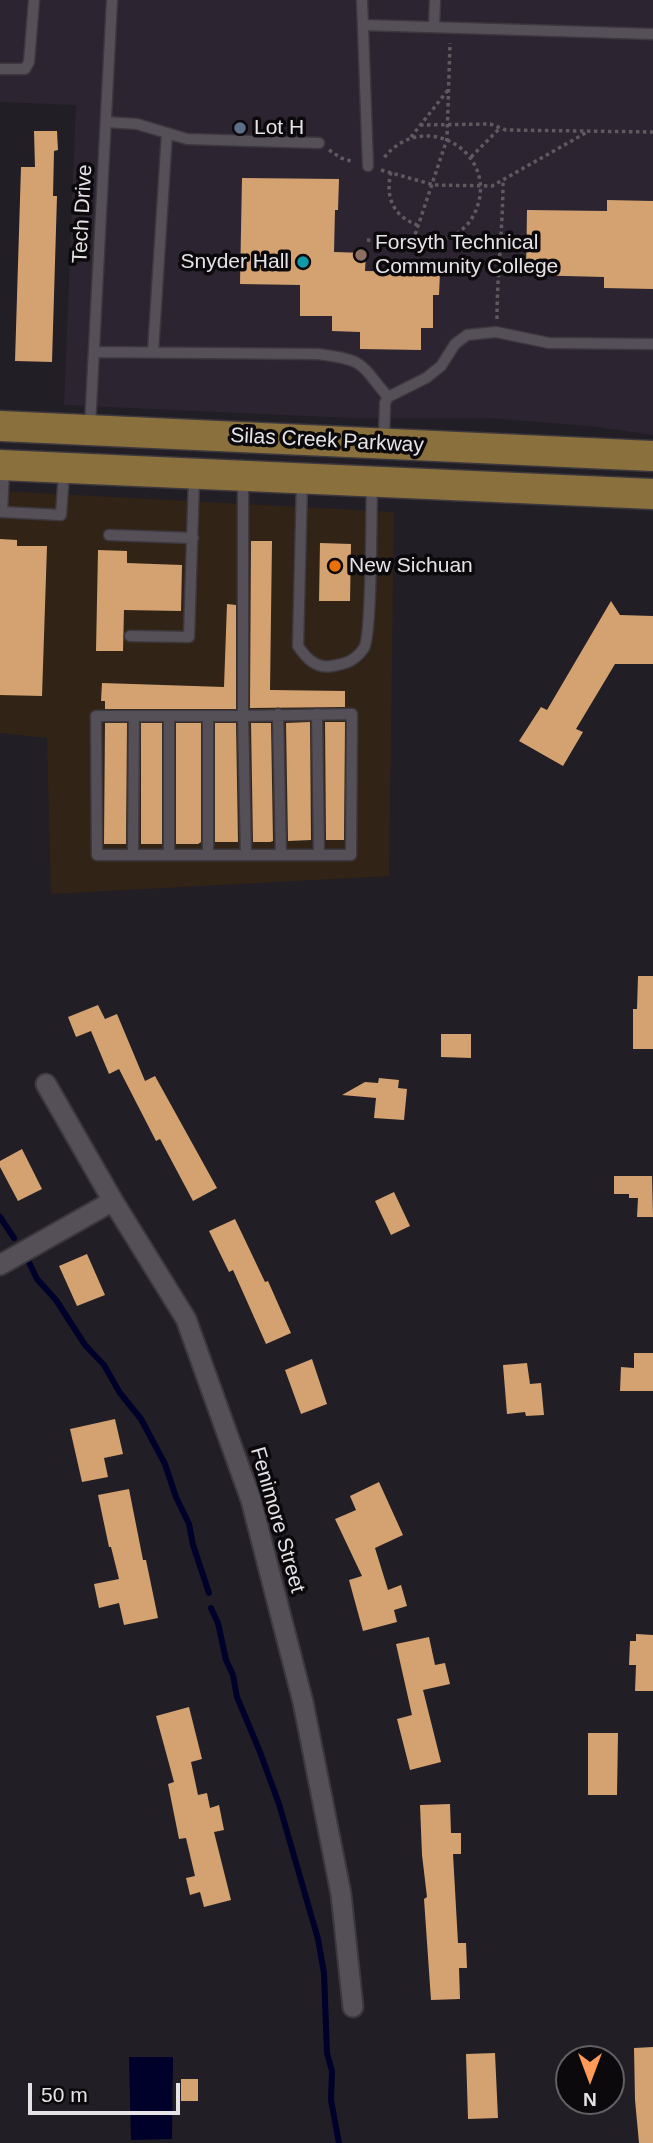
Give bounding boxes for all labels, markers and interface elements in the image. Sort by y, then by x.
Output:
place label: Lot H [254,115,304,141]
marker: Lot H [232,120,248,136]
street label: Tech Drive [68,164,98,264]
place label: Forsyth Technical Community College [375,230,558,280]
marker: Forsyth Technical Community College [353,247,369,263]
place label: Snyder Hall [180,249,289,275]
marker: Snyder Hall [295,254,311,270]
street label: Silas Creek Parkway [230,423,424,459]
place label: New Sichuan [349,553,473,579]
marker: New Sichuan [327,558,343,574]
street label: Fenimore Street [244,1444,310,1596]
north arrow [555,2045,625,2115]
scale bar [32,2070,184,2114]
text: 50 m [41,2083,88,2106]
text: N [583,2089,597,2110]

